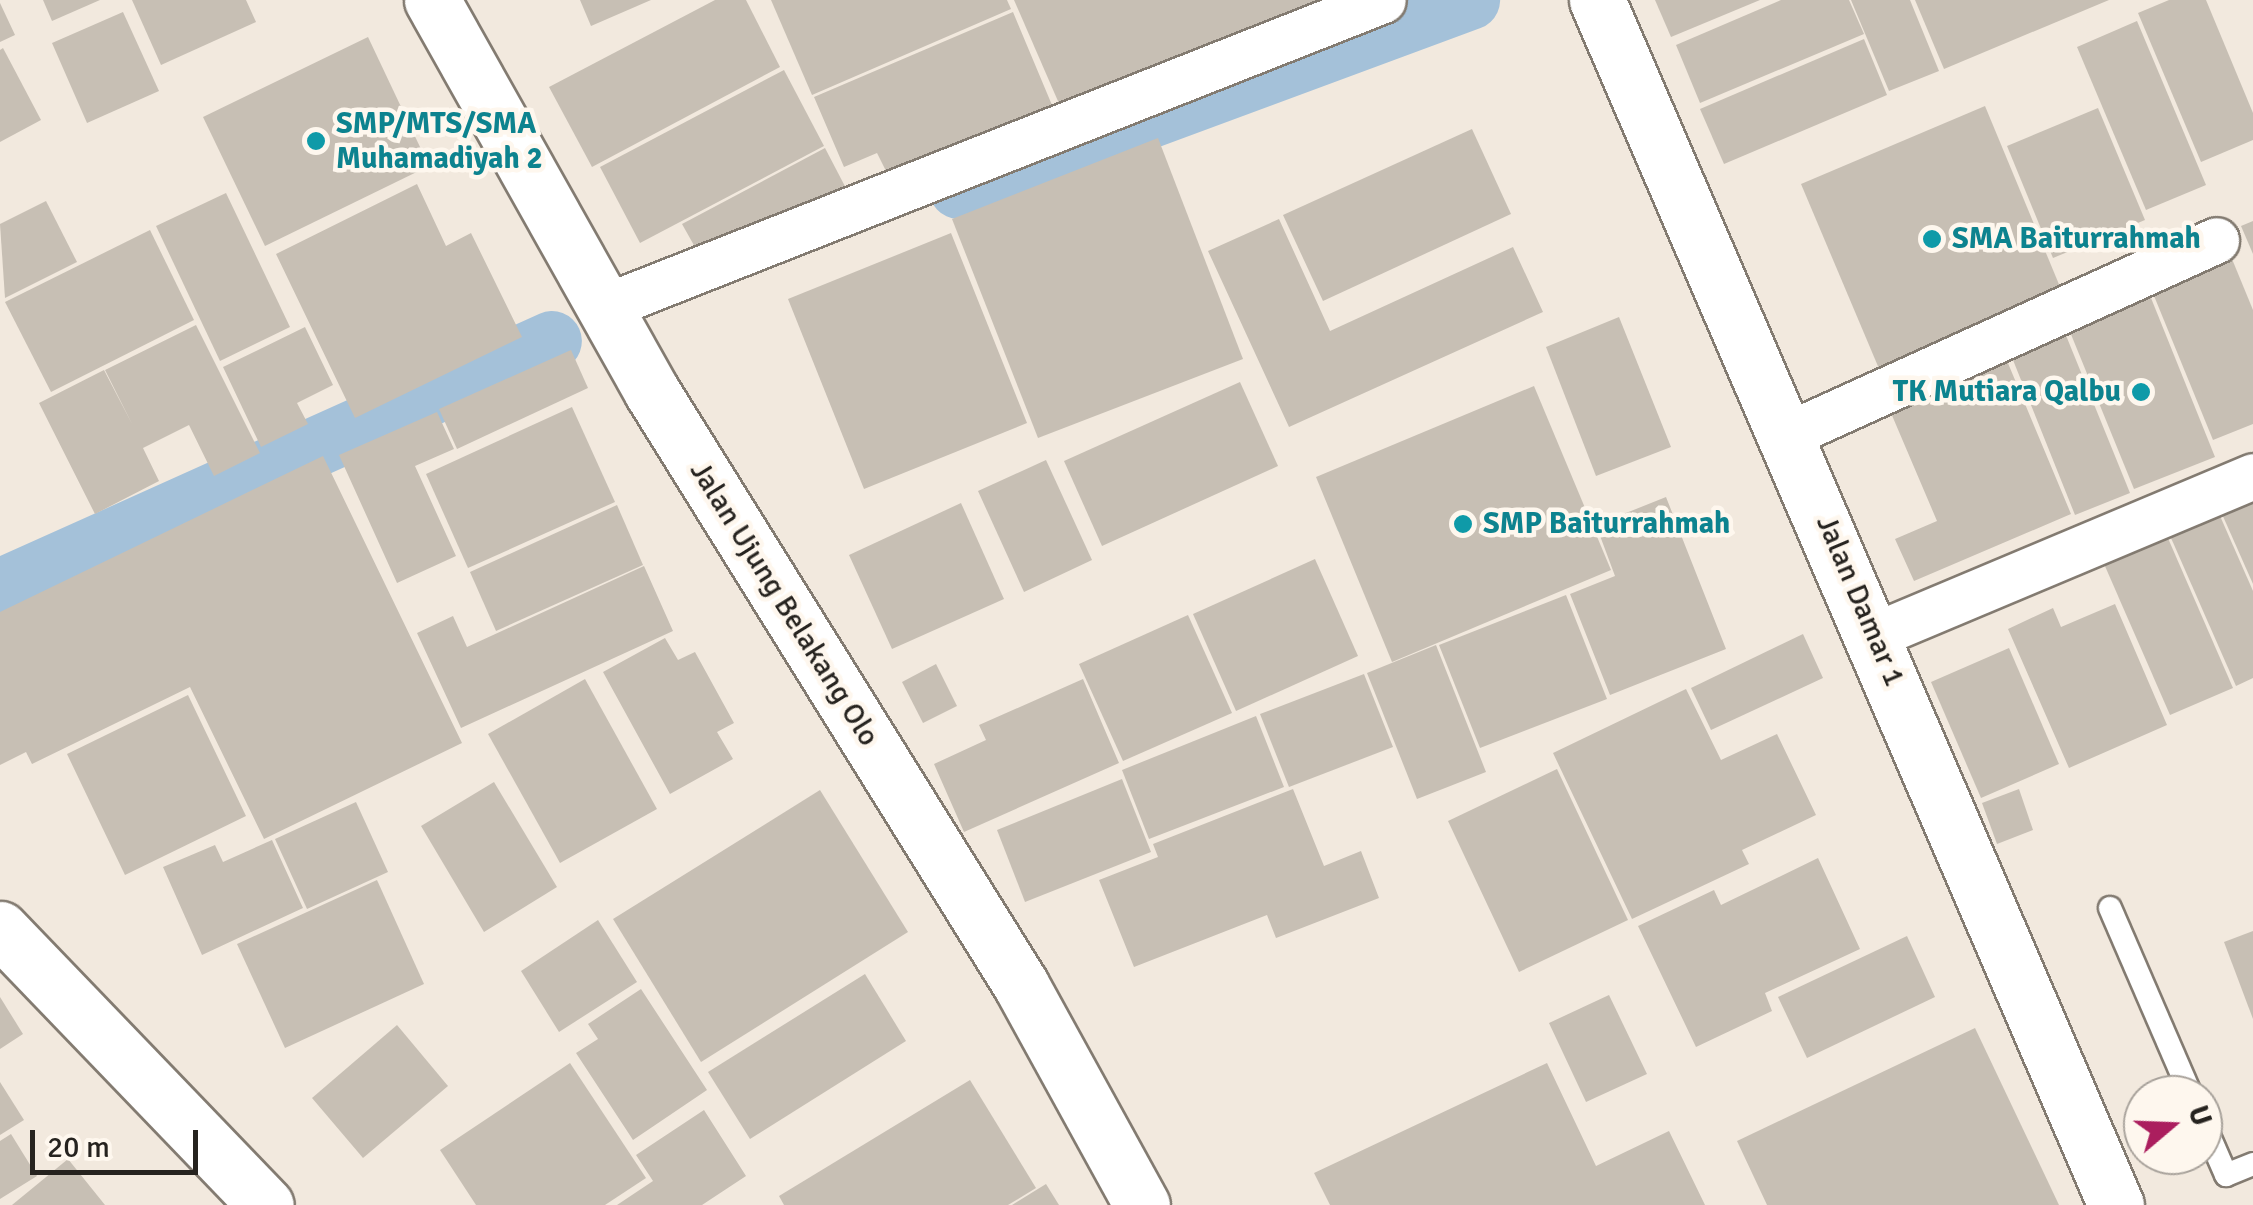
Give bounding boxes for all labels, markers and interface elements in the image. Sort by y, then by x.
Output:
place label: SMP/MTS/SMA Muhamadiyah 2 [336,106,543,176]
marker: SMP/MTS/SMA Muhamadiyah 2 [305,130,327,152]
place label: SMA Baiturrahmah [1952,221,2201,257]
marker: SMA Baiturrahmah [1921,228,1943,250]
place label: TK Mutiara Qalbu [1893,374,2121,410]
marker: TK Mutiara Qalbu [2130,381,2152,403]
street label: Jalan Ujung Belakang Olo [682,455,886,753]
place label: SMP Baiturrahmah [1483,506,1730,542]
street label: Jalan Damar 1 [1808,510,1912,692]
marker: SMP Baiturrahmah [1452,513,1474,535]
north arrow [2123,1075,2223,1175]
text: U [2180,1101,2219,1130]
scale bar [35,1110,202,1172]
text: 20 m [47,1129,110,1166]

